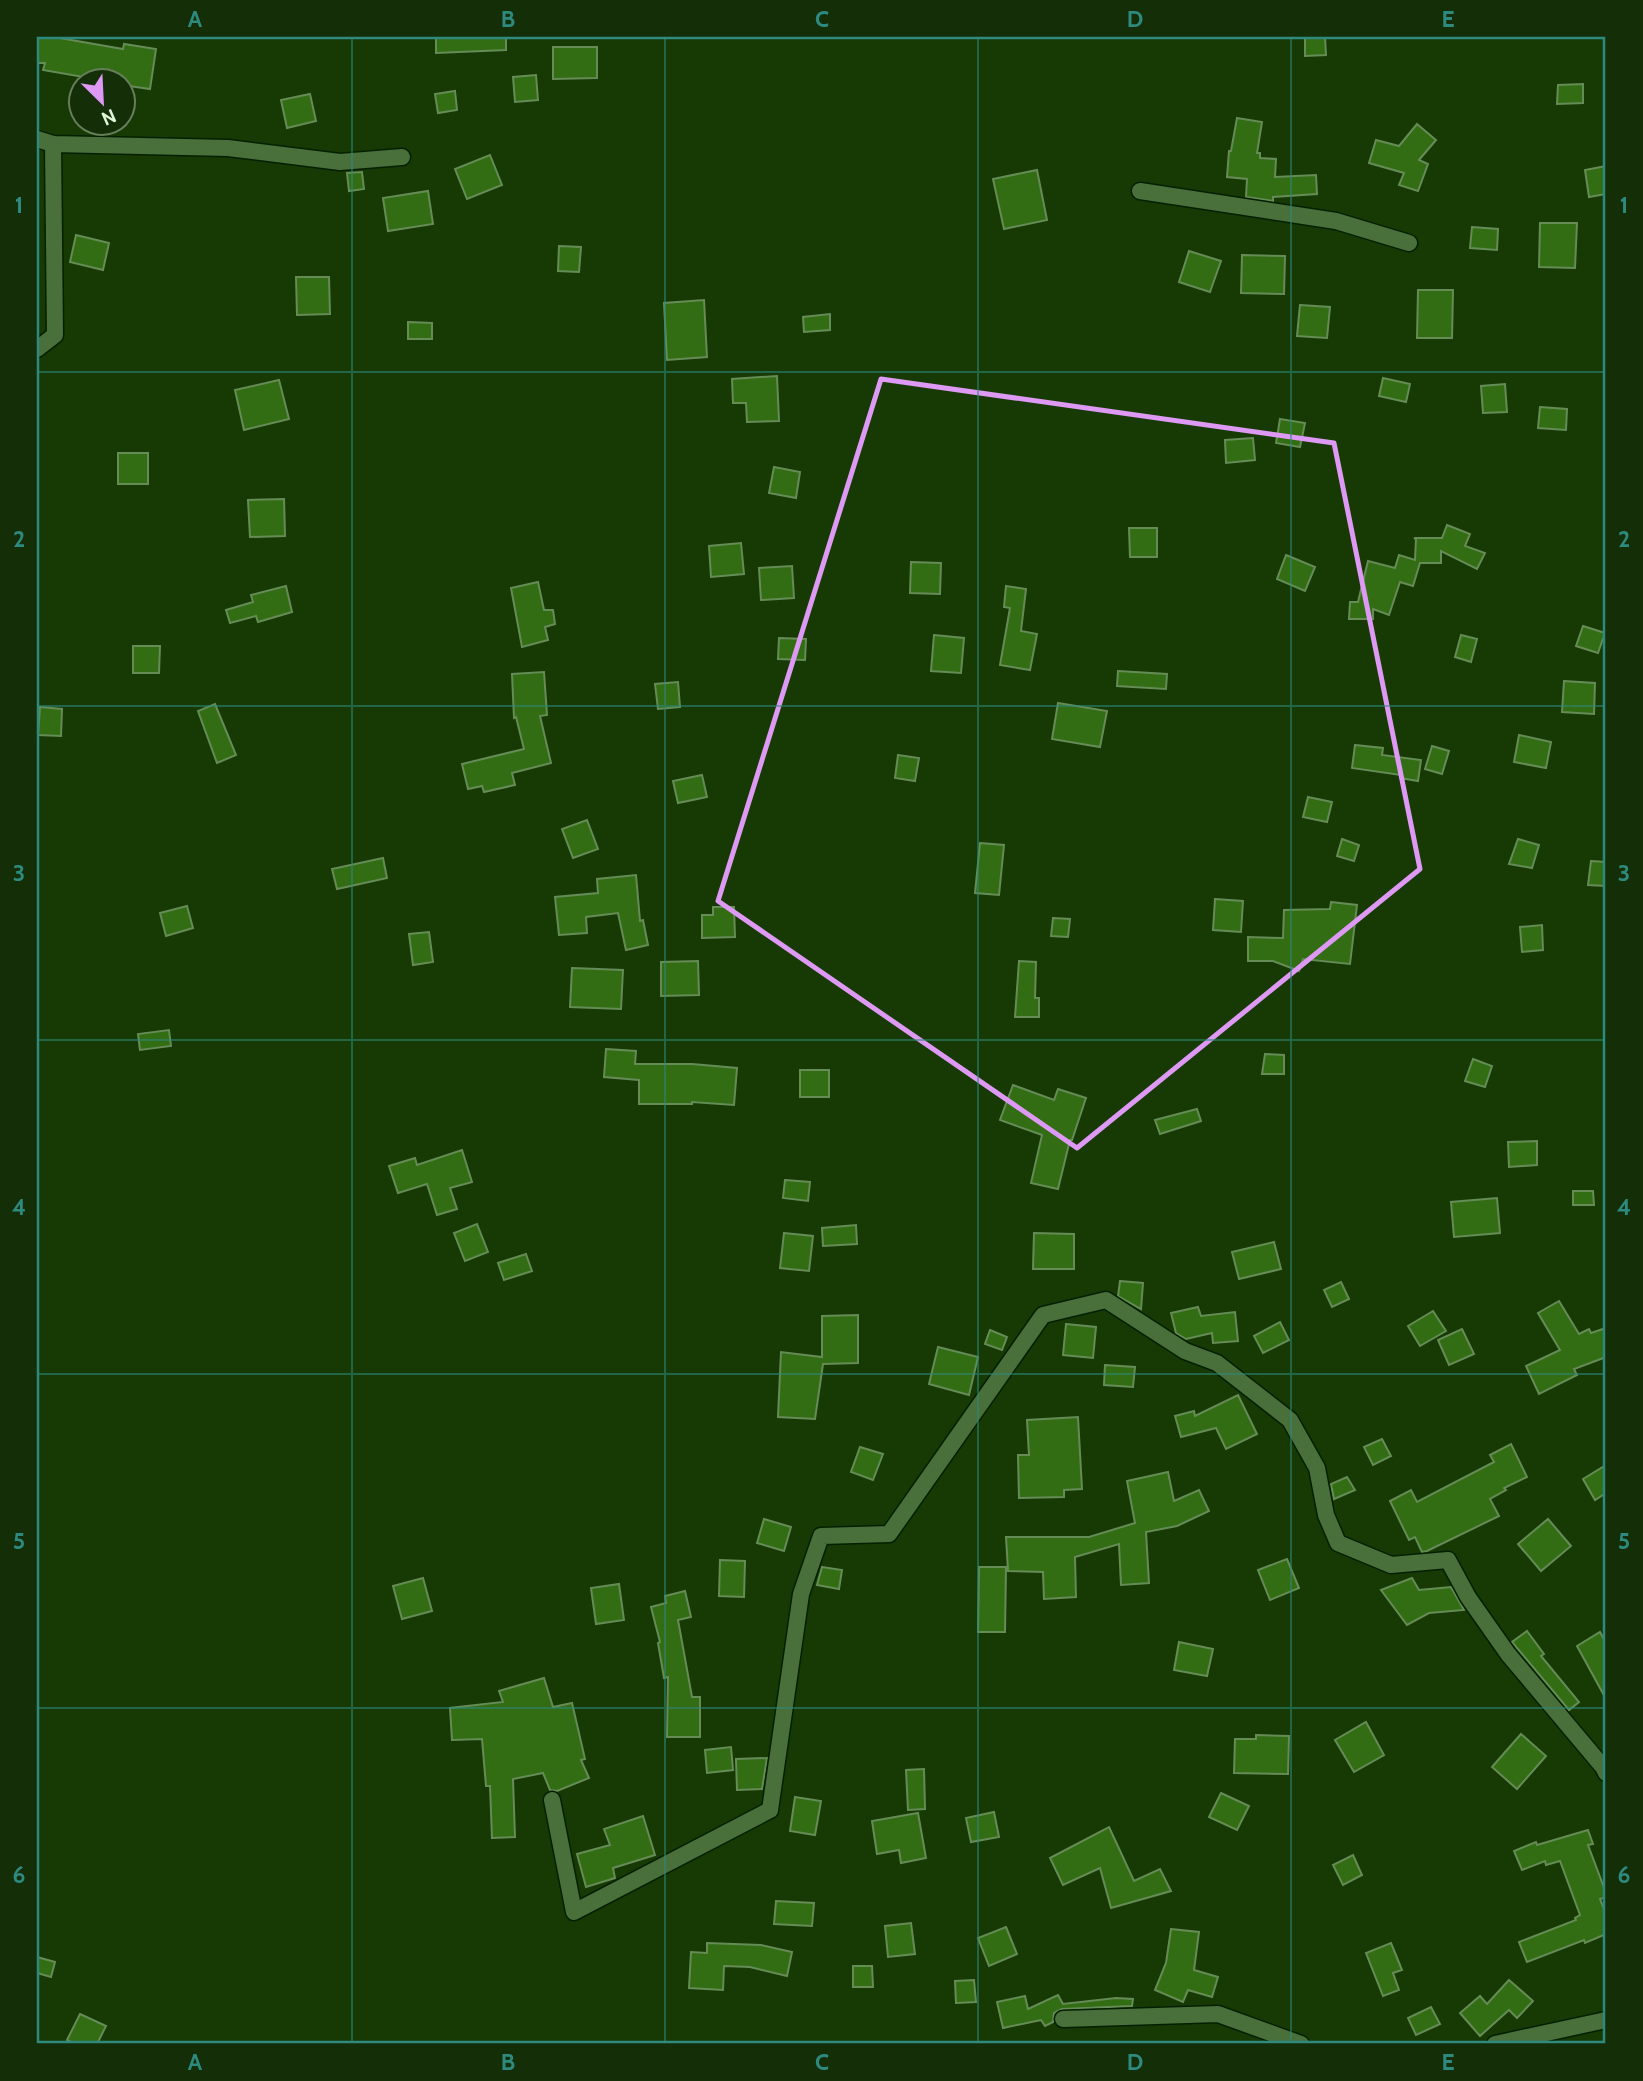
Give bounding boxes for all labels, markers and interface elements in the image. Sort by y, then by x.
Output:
text: A [188,5,203,33]
text: B [501,5,515,33]
text: C [815,5,829,33]
text: D [1127,5,1143,33]
text: E [1441,5,1455,33]
north arrow [66,66,136,136]
text: N [98,104,120,130]
text: 1 [15,191,23,219]
text: 1 [1620,191,1628,219]
text: 2 [13,525,25,553]
text: 2 [1618,525,1630,553]
text: 3 [13,859,25,887]
text: 3 [1618,859,1630,887]
text: 4 [12,1193,26,1221]
text: 4 [1617,1193,1631,1221]
text: 5 [13,1527,25,1555]
text: 5 [1618,1527,1630,1555]
text: 6 [13,1861,25,1889]
text: 6 [1618,1861,1630,1889]
text: A [188,2048,203,2076]
text: B [501,2048,515,2076]
text: C [815,2048,829,2076]
text: D [1127,2048,1143,2076]
text: E [1441,2048,1455,2076]

